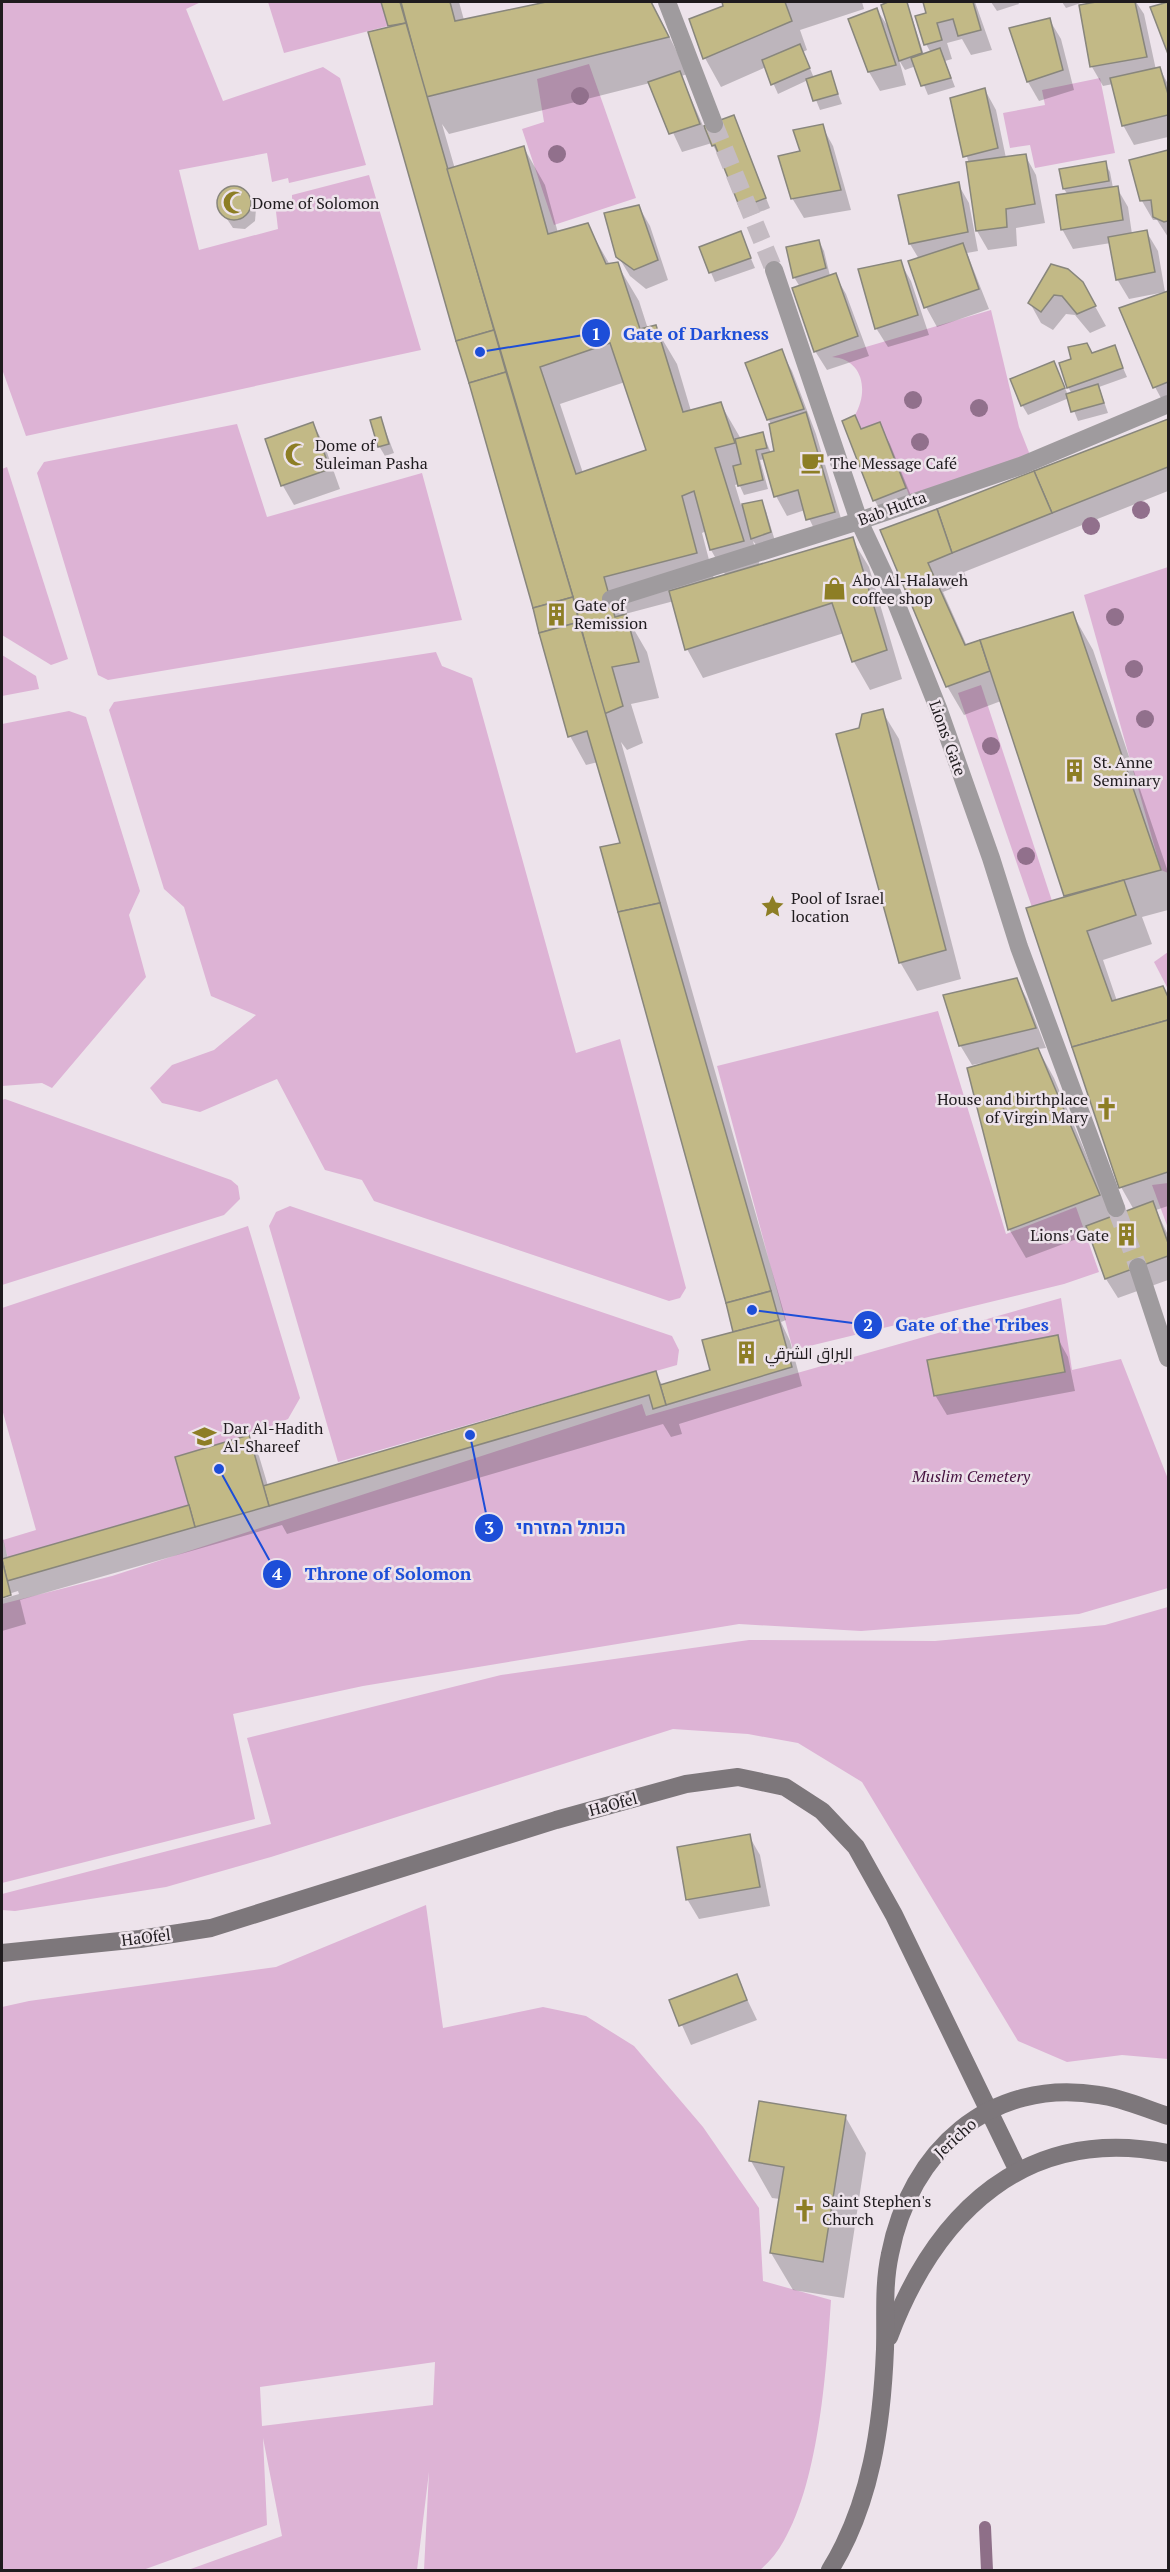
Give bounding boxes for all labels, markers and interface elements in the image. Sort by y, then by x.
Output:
mosque icon: Dome of Solomon [221,190,247,216]
place label: Dome of Solomon [252,192,380,214]
callout: Gate of Darkness [581,315,781,351]
text: 1 [591,321,601,345]
text: Gate of Darkness [623,321,769,345]
place label: Dome of Suleiman Pasha [315,434,428,474]
mosque icon: Dome of Suleiman Pasha [284,441,310,467]
cafe icon: The Message Café [799,450,825,476]
place label: The Message Café [830,452,957,474]
street label: Bab Hutta [855,485,929,531]
place label: Abo Al-Halaweh coffee shop [852,569,969,609]
shop icon: Abo Al-Halaweh coffee shop [821,576,847,602]
place label: Gate of Remission [574,594,648,634]
building icon: Gate of Remission [543,601,569,627]
street label: Lions' Gate [924,697,972,779]
place label: St. Anne Seminary [1093,751,1161,791]
building icon: St. Anne Seminary [1062,758,1088,784]
place label: Pool of Israel location [791,887,884,927]
place icon: Pool of Israel location [760,894,786,920]
place label: House and birthplace of Virgin Mary [937,1088,1089,1128]
church icon: House and birthplace of Virgin Mary [1093,1095,1119,1121]
building icon: Lions' Gate [1114,1222,1140,1248]
place label: Lions' Gate [1030,1224,1109,1246]
callout: Gate of the Tribes [853,1307,1061,1343]
text: 2 [863,1312,873,1336]
text: Gate of the Tribes [895,1312,1049,1336]
building icon: البراق الشرقي [734,1340,760,1366]
place label: البراق الشرقي [765,1342,853,1367]
place label: Dar Al-Hadith Al-Shareef [223,1417,324,1457]
school or university icon: Dar Al-Hadith Al-Shareef [192,1424,218,1450]
park label: Muslim Cemetery [911,1465,1031,1487]
callout: הכותל המזרחי [474,1510,637,1546]
text: 3 [484,1515,494,1539]
text: הכותל המזרחי [516,1515,626,1539]
callout: Throne of Solomon [262,1556,483,1592]
text: 4 [272,1561,283,1585]
text: Throne of Solomon [305,1561,472,1585]
street label: HaOfel [586,1787,640,1821]
street label: HaOfel [120,1923,172,1951]
street label: Jericho [929,2113,981,2163]
place label: Saint Stephen's Church [822,2190,931,2230]
church icon: Saint Stephen's Church [791,2197,817,2223]

